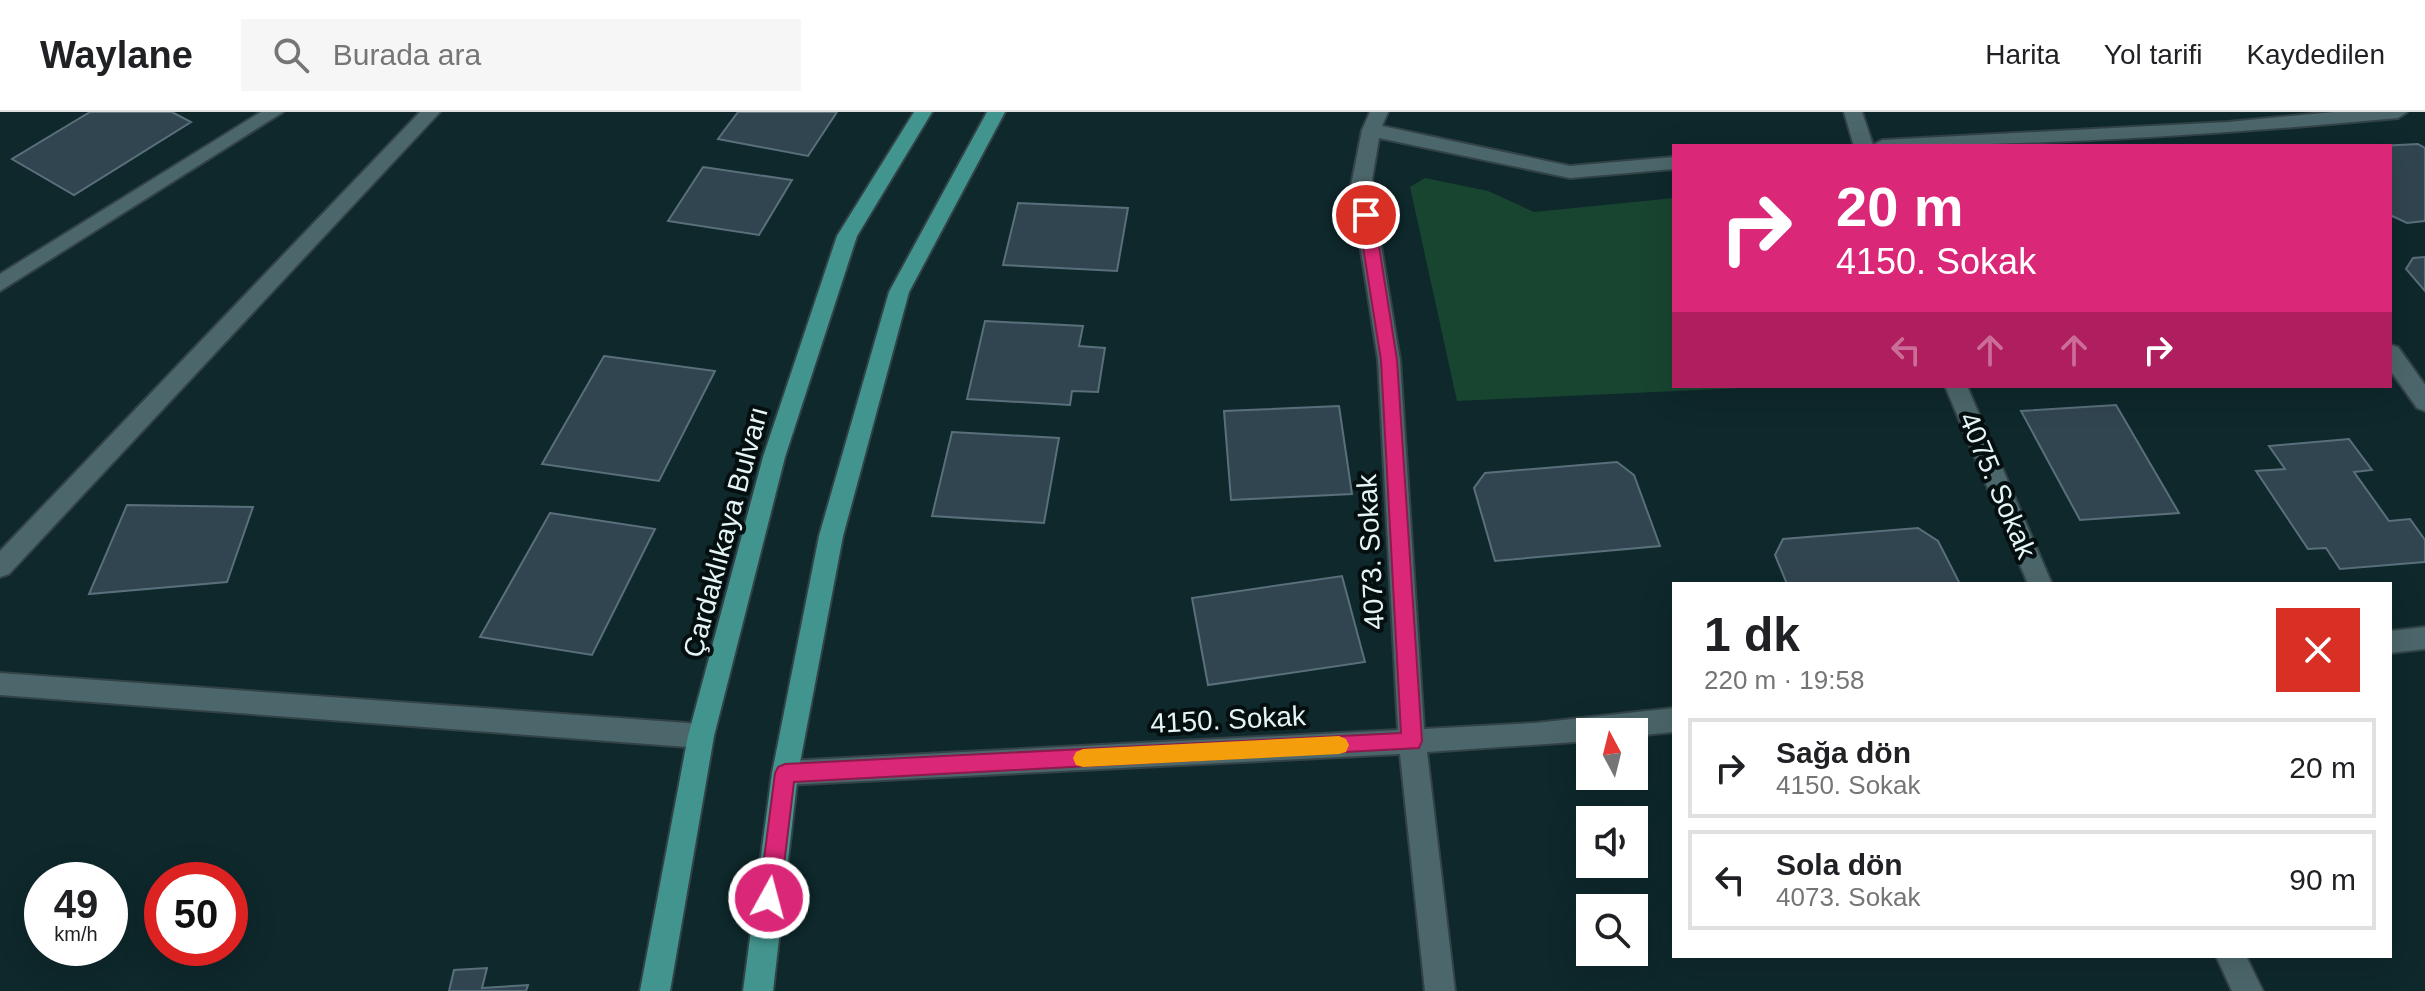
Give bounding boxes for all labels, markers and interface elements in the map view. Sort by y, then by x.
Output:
search box [241,19,801,91]
icon: search [269,33,313,77]
text: Waylane [40,34,193,76]
text: Burada ara [333,38,481,71]
text: Harita [1985,39,2060,70]
text: Yol tarifi [2104,39,2202,70]
text: Kaydedilen [2246,39,2385,70]
text: 20 m [1836,175,1964,238]
icon: right [1704,176,1808,280]
pin [1332,181,1400,249]
icon: arrive [1344,193,1388,237]
text: 4150. Sokak [1836,241,2036,282]
icon: left [1884,328,1928,372]
icon: ahead [1968,328,2012,372]
icon: ahead [2052,328,2096,372]
icon: right [2136,328,2180,372]
street label: Çardaklıkaya Bulvarı [677,403,774,661]
street label: 4075. Sokak [1953,407,2043,564]
street label: 4073. Sokak [1351,472,1390,631]
text: 1 dk [1704,608,1800,661]
button: close [2276,608,2360,692]
text: 220 m · 19:58 [1704,665,1864,695]
street label: 4150. Sokak [1149,700,1308,739]
north arrow [1576,718,1648,790]
map controls [1576,718,1648,966]
text: Sağa dön [1776,736,1911,769]
icon: right [1708,746,1752,790]
text: 20 m [2289,751,2356,784]
text: 4150. Sokak [1776,770,1921,800]
button: sound [1576,806,1648,878]
text: Sola dön [1776,848,1903,881]
position arrow [727,856,811,940]
icon: left [1708,858,1752,902]
speed limit sign: 50 [144,862,248,966]
text: 90 m [2289,863,2356,896]
text: 49 [54,882,98,926]
text: 4073. Sokak [1776,882,1921,912]
button: search [1576,894,1648,966]
text: km/h [54,923,98,945]

